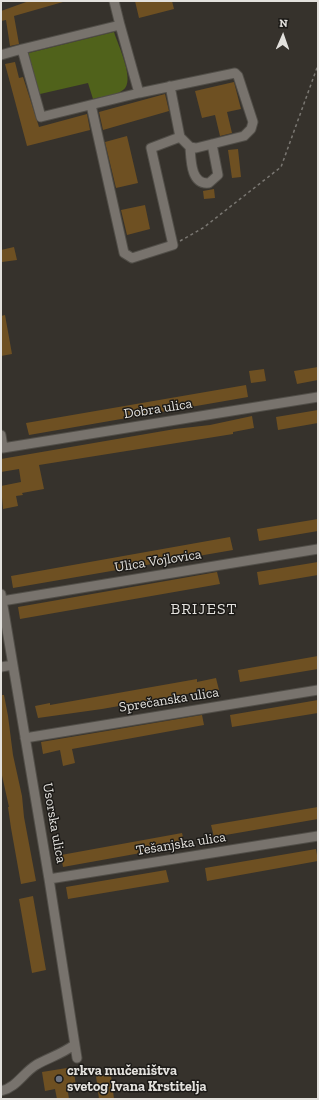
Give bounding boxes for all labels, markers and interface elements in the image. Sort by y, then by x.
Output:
north arrow [263,16,303,56]
text: N [279,17,288,30]
street label: Dobra ulica [123,395,193,423]
street label: Ulica Vojlovica [113,546,203,576]
district label: BRIJEST [171,599,237,619]
street label: Sprečanska ulica [118,684,220,716]
street label: Usorska ulica [39,782,69,864]
street label: Tešanjska ulica [135,829,227,859]
place label: crkva mučeništva svetog Ivana Krstitelja [67,1063,207,1096]
marker: crkva mučeništva svetog Ivana Krstitelja [54,1074,64,1084]

